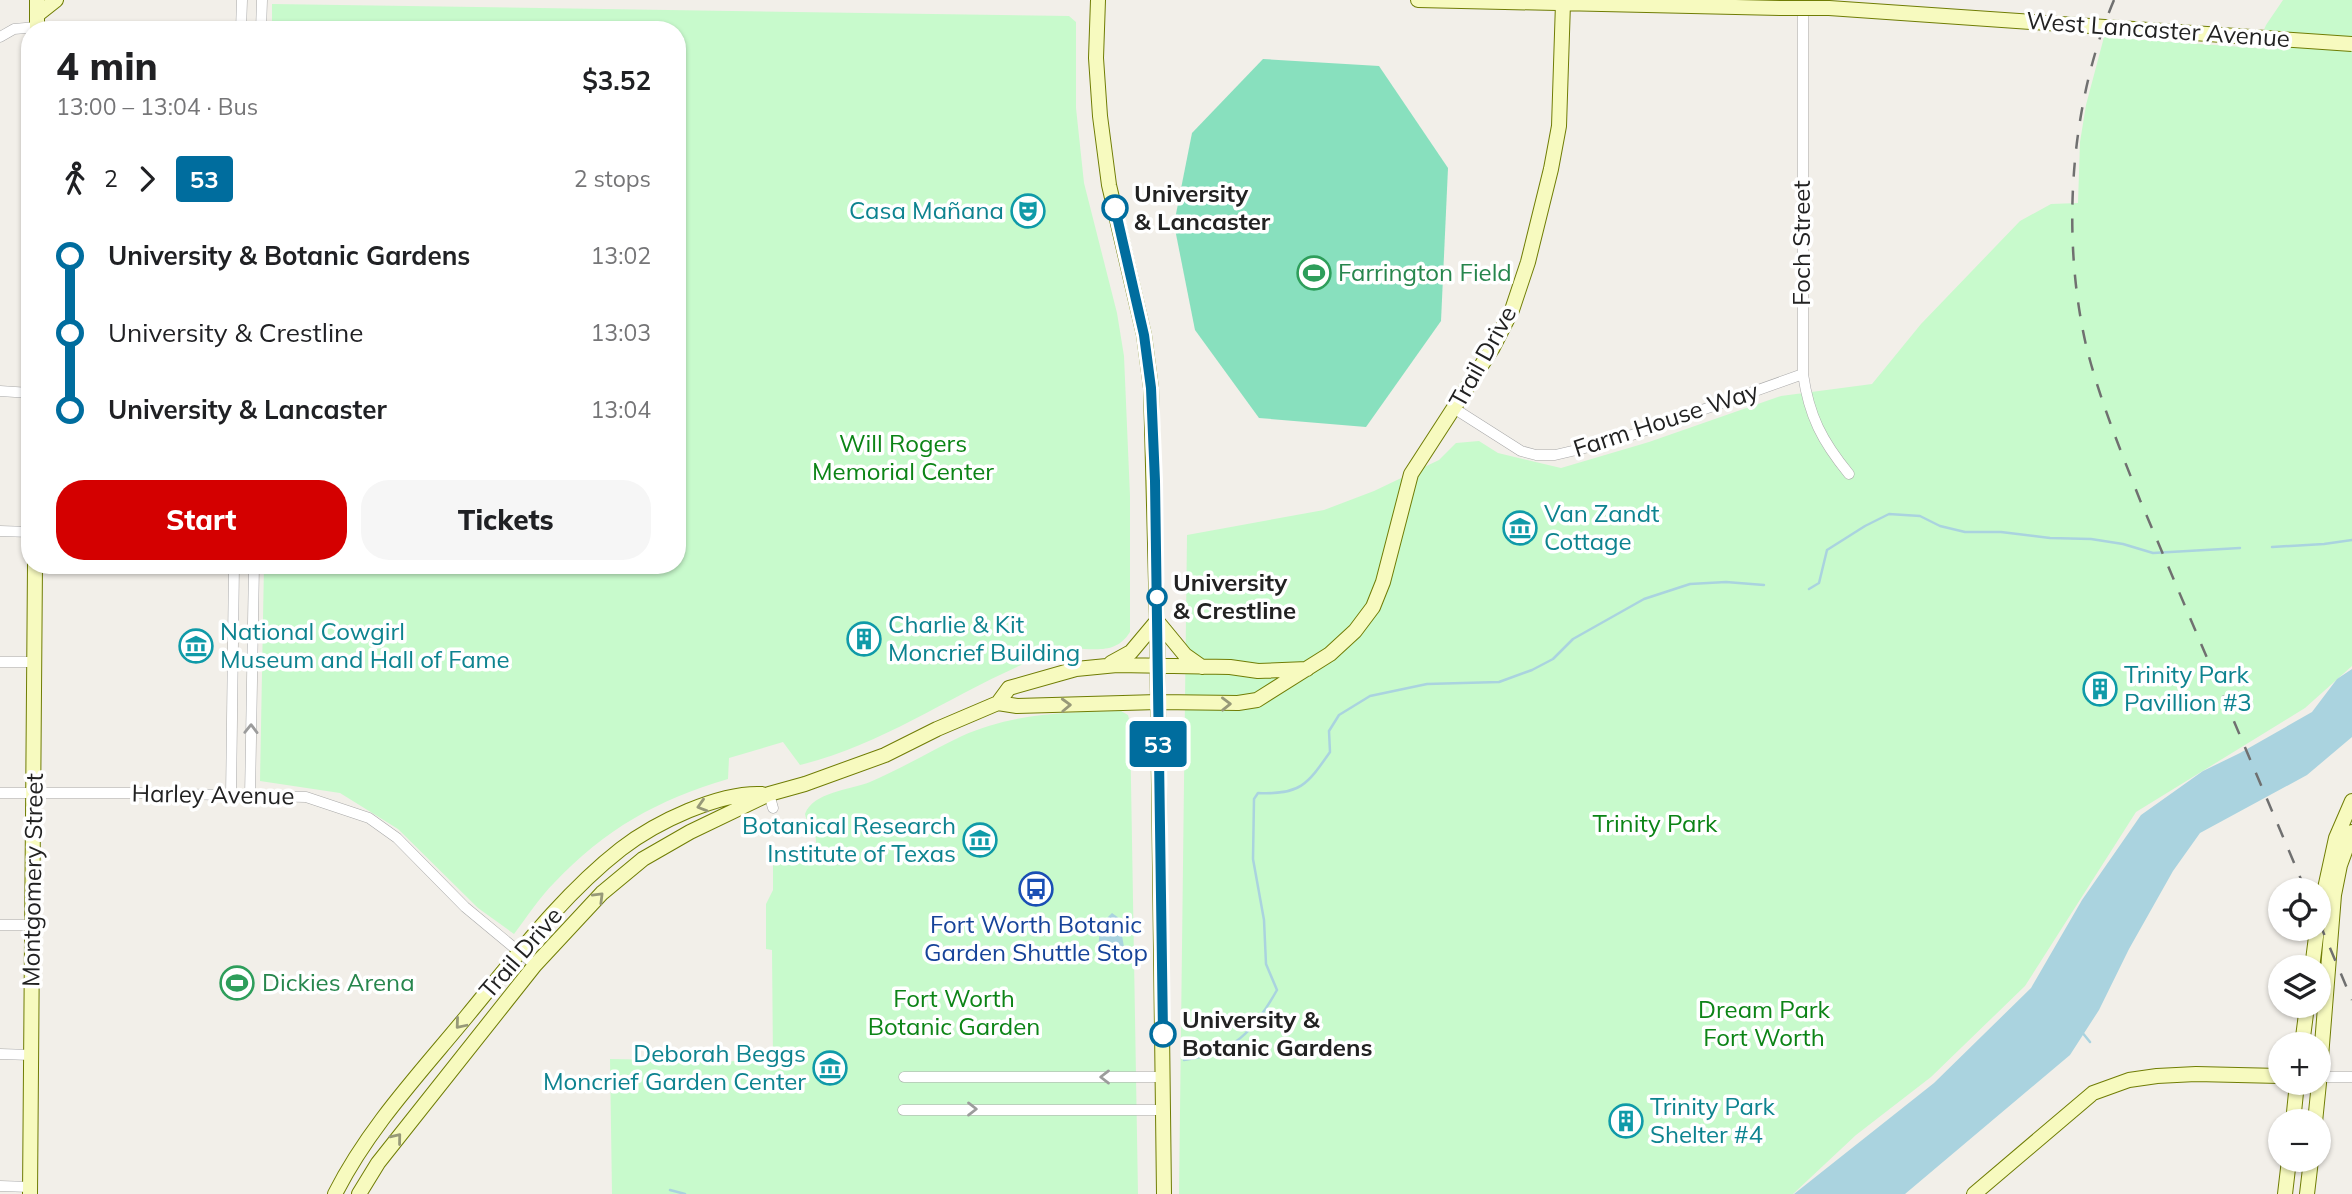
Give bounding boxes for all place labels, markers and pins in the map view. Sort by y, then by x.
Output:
place label: University & Lancaster [1134,178,1271,236]
theatre icon: Casa Mañana [1009,192,1047,230]
place label: Casa Mañana [849,195,1004,225]
marker: University & Lancaster [1102,195,1128,221]
sports icon: Farrington Field [1295,254,1333,292]
place label: Farrington Field [1338,257,1512,287]
place label: Van Zandt Cottage [1544,498,1659,556]
museum icon: Van Zandt Cottage [1501,509,1539,547]
place label: University & Crestline [1173,567,1296,625]
marker: University & Crestline [1147,587,1167,607]
place label: Charlie & Kit Moncrief Building [888,609,1080,667]
place label: National Cowgirl Museum and Hall of Fame [220,616,510,674]
building icon: Charlie & Kit Moncrief Building [845,620,883,658]
museum icon: National Cowgirl Museum and Hall of Fame [177,627,215,665]
place label: Trinity Park Pavillion #3 [2124,659,2252,717]
building icon: Trinity Park Pavillion #3 [2081,670,2119,708]
place label: Botanical Research Institute of Texas [742,810,956,868]
museum icon: Botanical Research Institute of Texas [961,821,999,859]
bus stop icon: Fort Worth Botanic Garden Shuttle Stop [1017,870,1055,908]
place label: Fort Worth Botanic Garden Shuttle Stop [924,909,1148,967]
sports icon: Dickies Arena [218,964,256,1002]
place label: Dickies Arena [262,967,415,997]
place label: University & Botanic Gardens [1182,1004,1372,1062]
marker: University & Botanic Gardens [1150,1021,1176,1047]
place label: Deborah Beggs Moncrief Garden Center [543,1038,806,1096]
museum icon: Deborah Beggs Moncrief Garden Center [811,1049,849,1087]
place label: Trinity Park Shelter #4 [1650,1091,1776,1149]
building icon: Trinity Park Shelter #4 [1607,1102,1645,1140]

